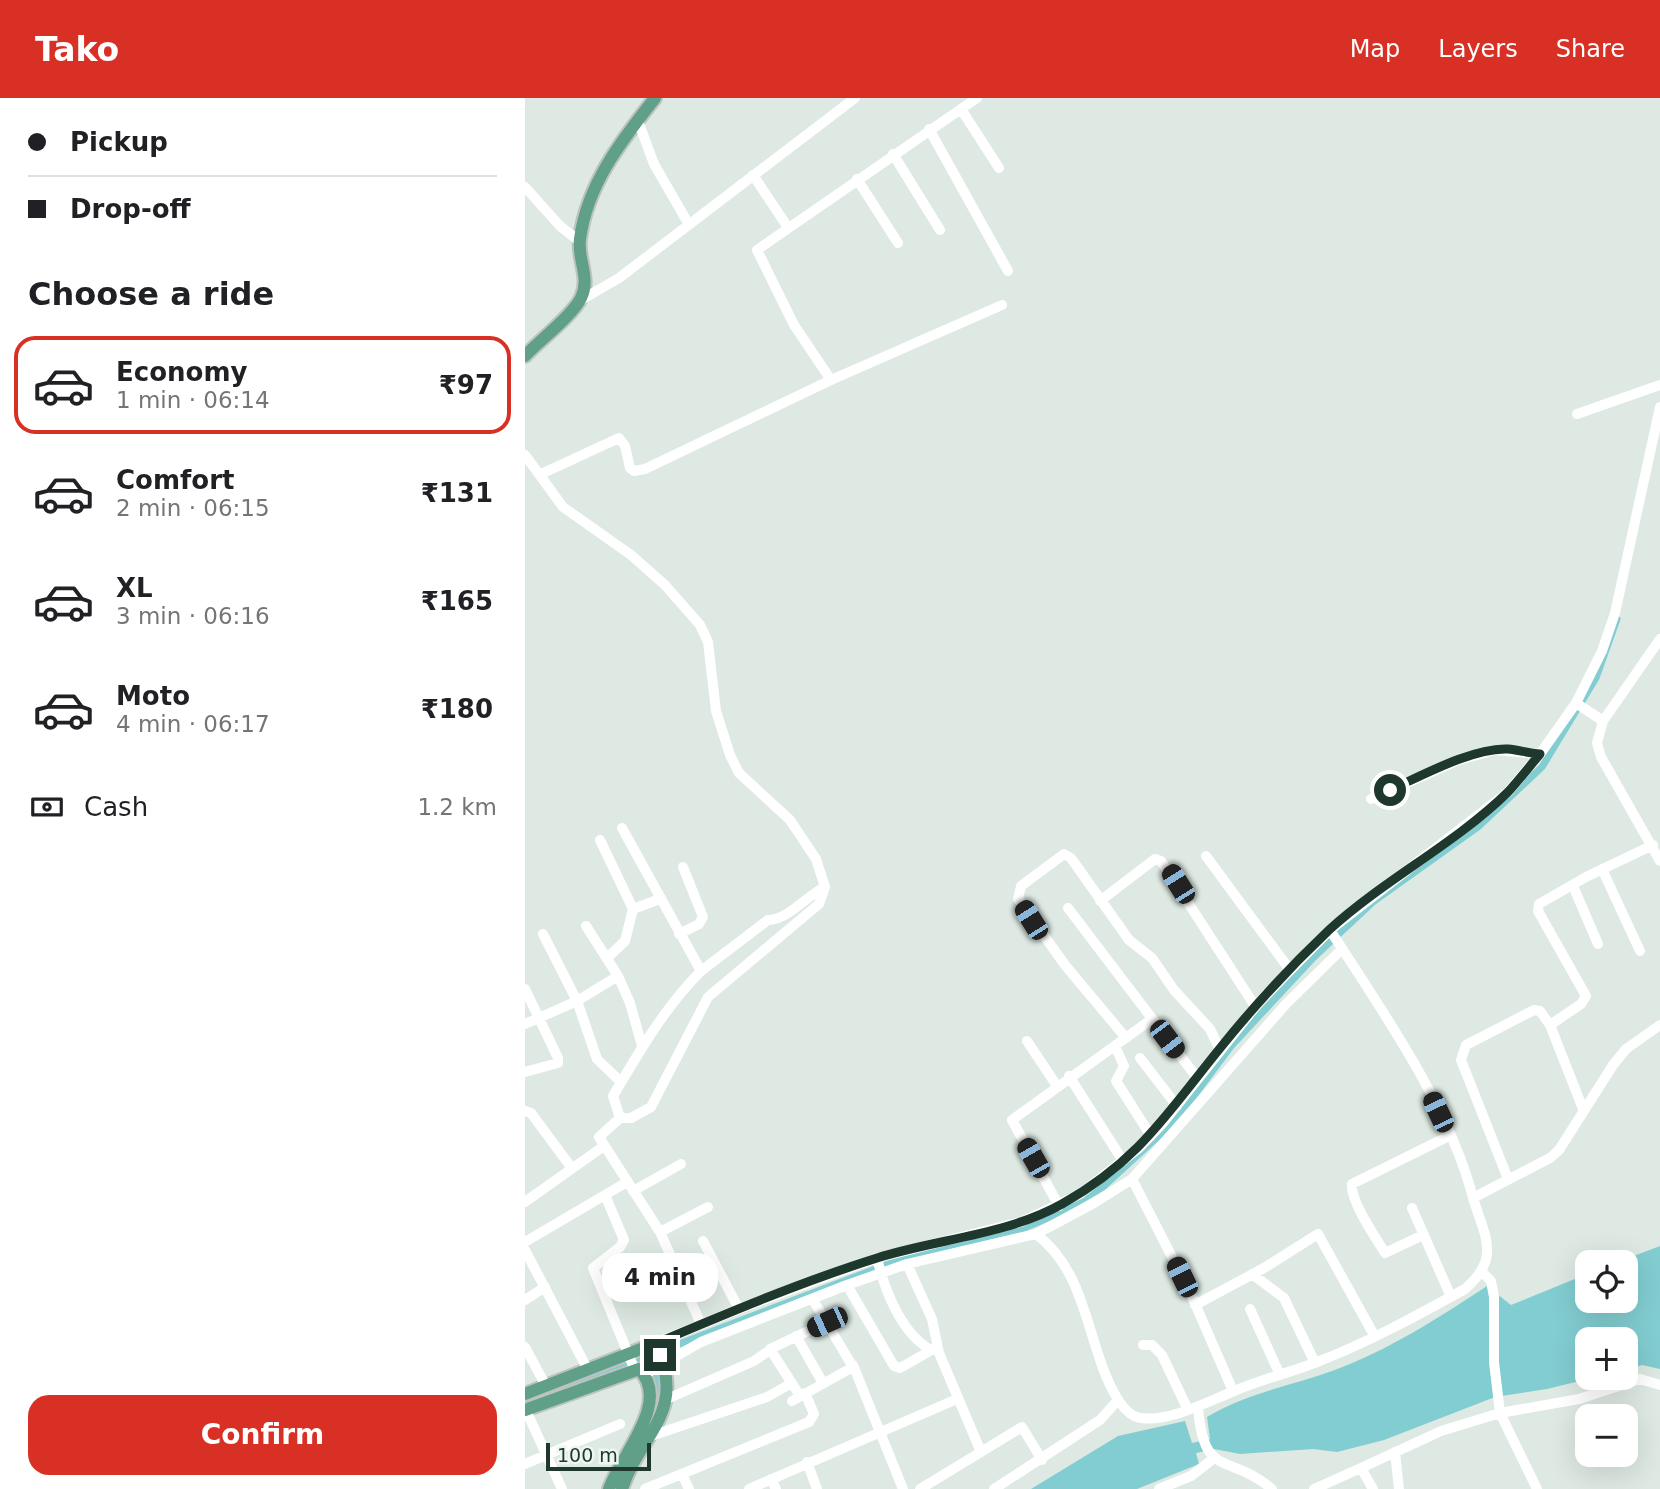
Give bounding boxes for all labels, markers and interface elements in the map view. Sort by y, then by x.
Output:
text: Tako [35,30,119,69]
text: Map [1350,35,1400,63]
text: Layers [1438,35,1518,63]
text: Share [1556,35,1625,63]
text: Pickup [70,127,168,157]
text: Drop-off [70,194,191,224]
text: Choose a ride [28,275,274,313]
icon: car [32,354,95,417]
text: Economy [116,357,247,387]
text: ₹97 [439,370,493,400]
text: 1 min · 06:14 [116,387,270,413]
icon: car [32,462,95,525]
text: Comfort [116,465,234,495]
text: ₹131 [421,478,493,508]
text: 2 min · 06:15 [116,495,270,521]
icon: car [32,570,95,633]
text: XL [116,573,153,603]
text: ₹165 [421,586,493,616]
text: 3 min · 06:16 [116,603,270,629]
icon: car [32,678,95,741]
text: Moto [116,681,190,711]
text: ₹180 [421,694,493,724]
text: 4 min · 06:17 [116,711,270,737]
route start [1374,774,1406,806]
icon: cash [28,788,66,826]
text: Cash [84,792,148,822]
text: 1.2 km [417,794,497,820]
car [1158,861,1199,907]
car [1011,897,1052,943]
car [1146,1016,1189,1062]
car [1420,1089,1457,1135]
car [1014,1135,1053,1181]
map controls [1575,1250,1638,1467]
button: locate [1575,1250,1638,1313]
callout: 4 min [602,1254,718,1302]
car [1164,1254,1201,1300]
text: 4 min [624,1264,696,1290]
car [804,1304,851,1340]
button: + [1575,1327,1638,1390]
route end [644,1339,676,1371]
button: Confirm [28,1395,497,1475]
button: − [1575,1404,1638,1467]
scale bar [546,1440,651,1472]
text: 100 m [557,1444,618,1466]

